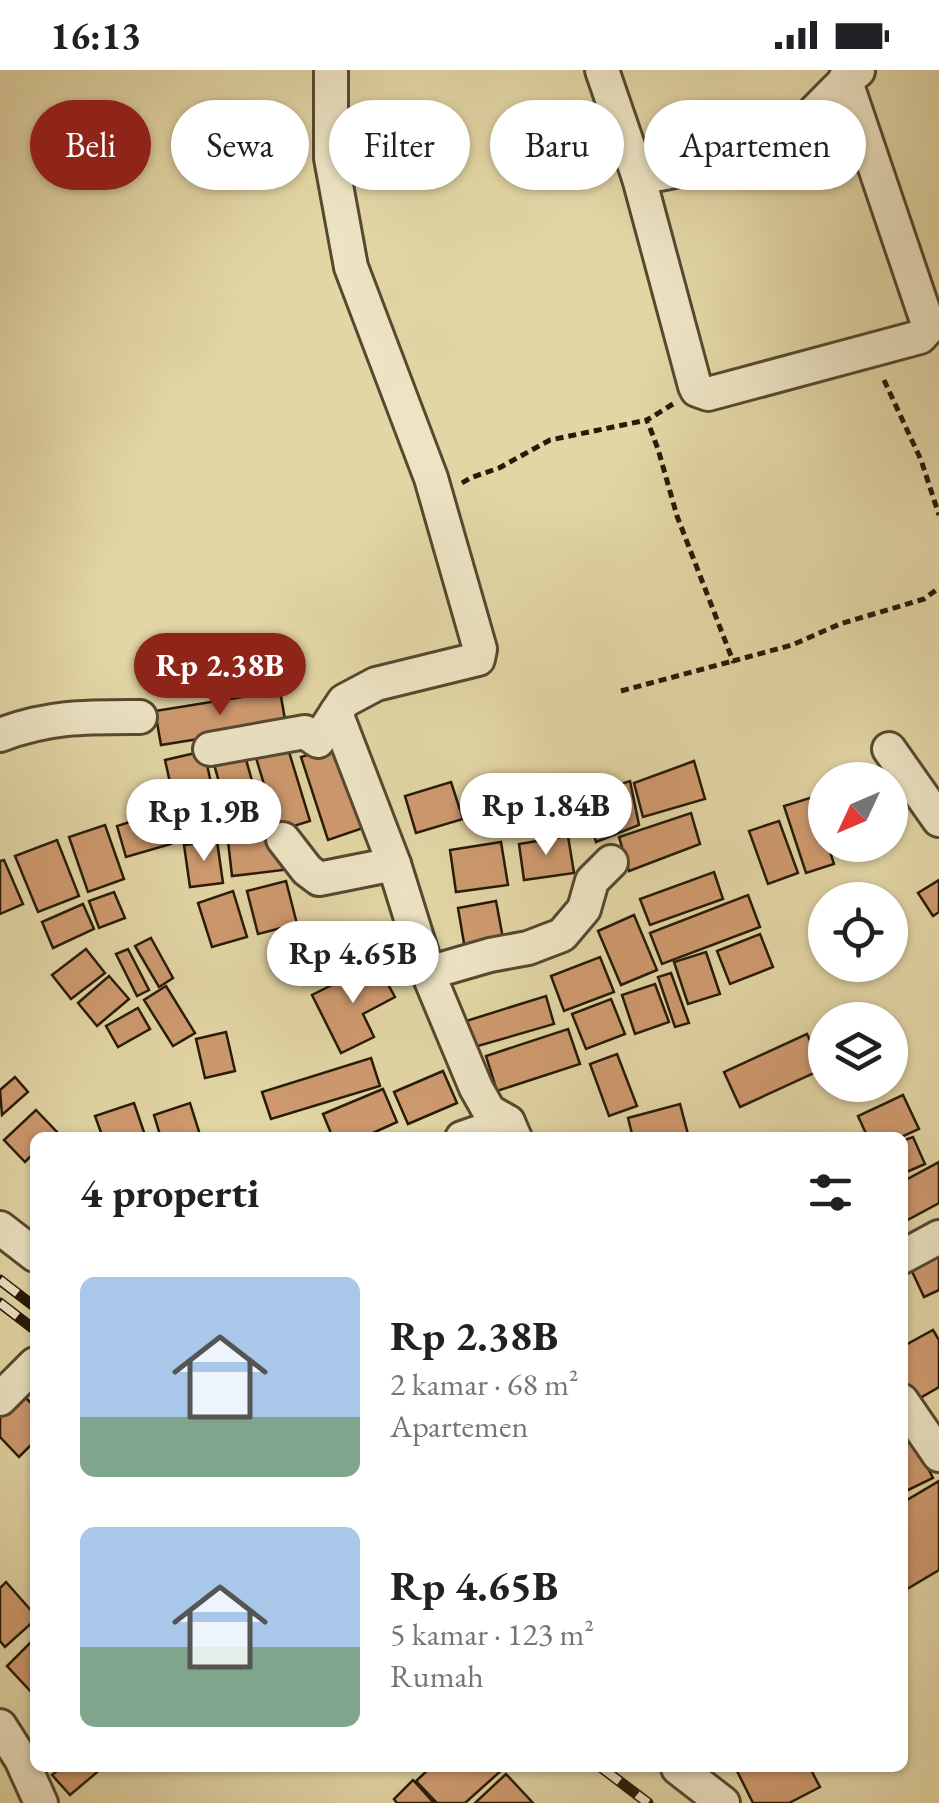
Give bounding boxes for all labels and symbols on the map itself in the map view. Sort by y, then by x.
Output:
pin: Rp 2.38B [117,633,323,718]
north arrow [808,762,908,862]
pin: Rp 1.84B [443,773,649,858]
pin: Rp 1.9B [112,779,296,864]
pin: Rp 4.65B [250,921,456,1006]

